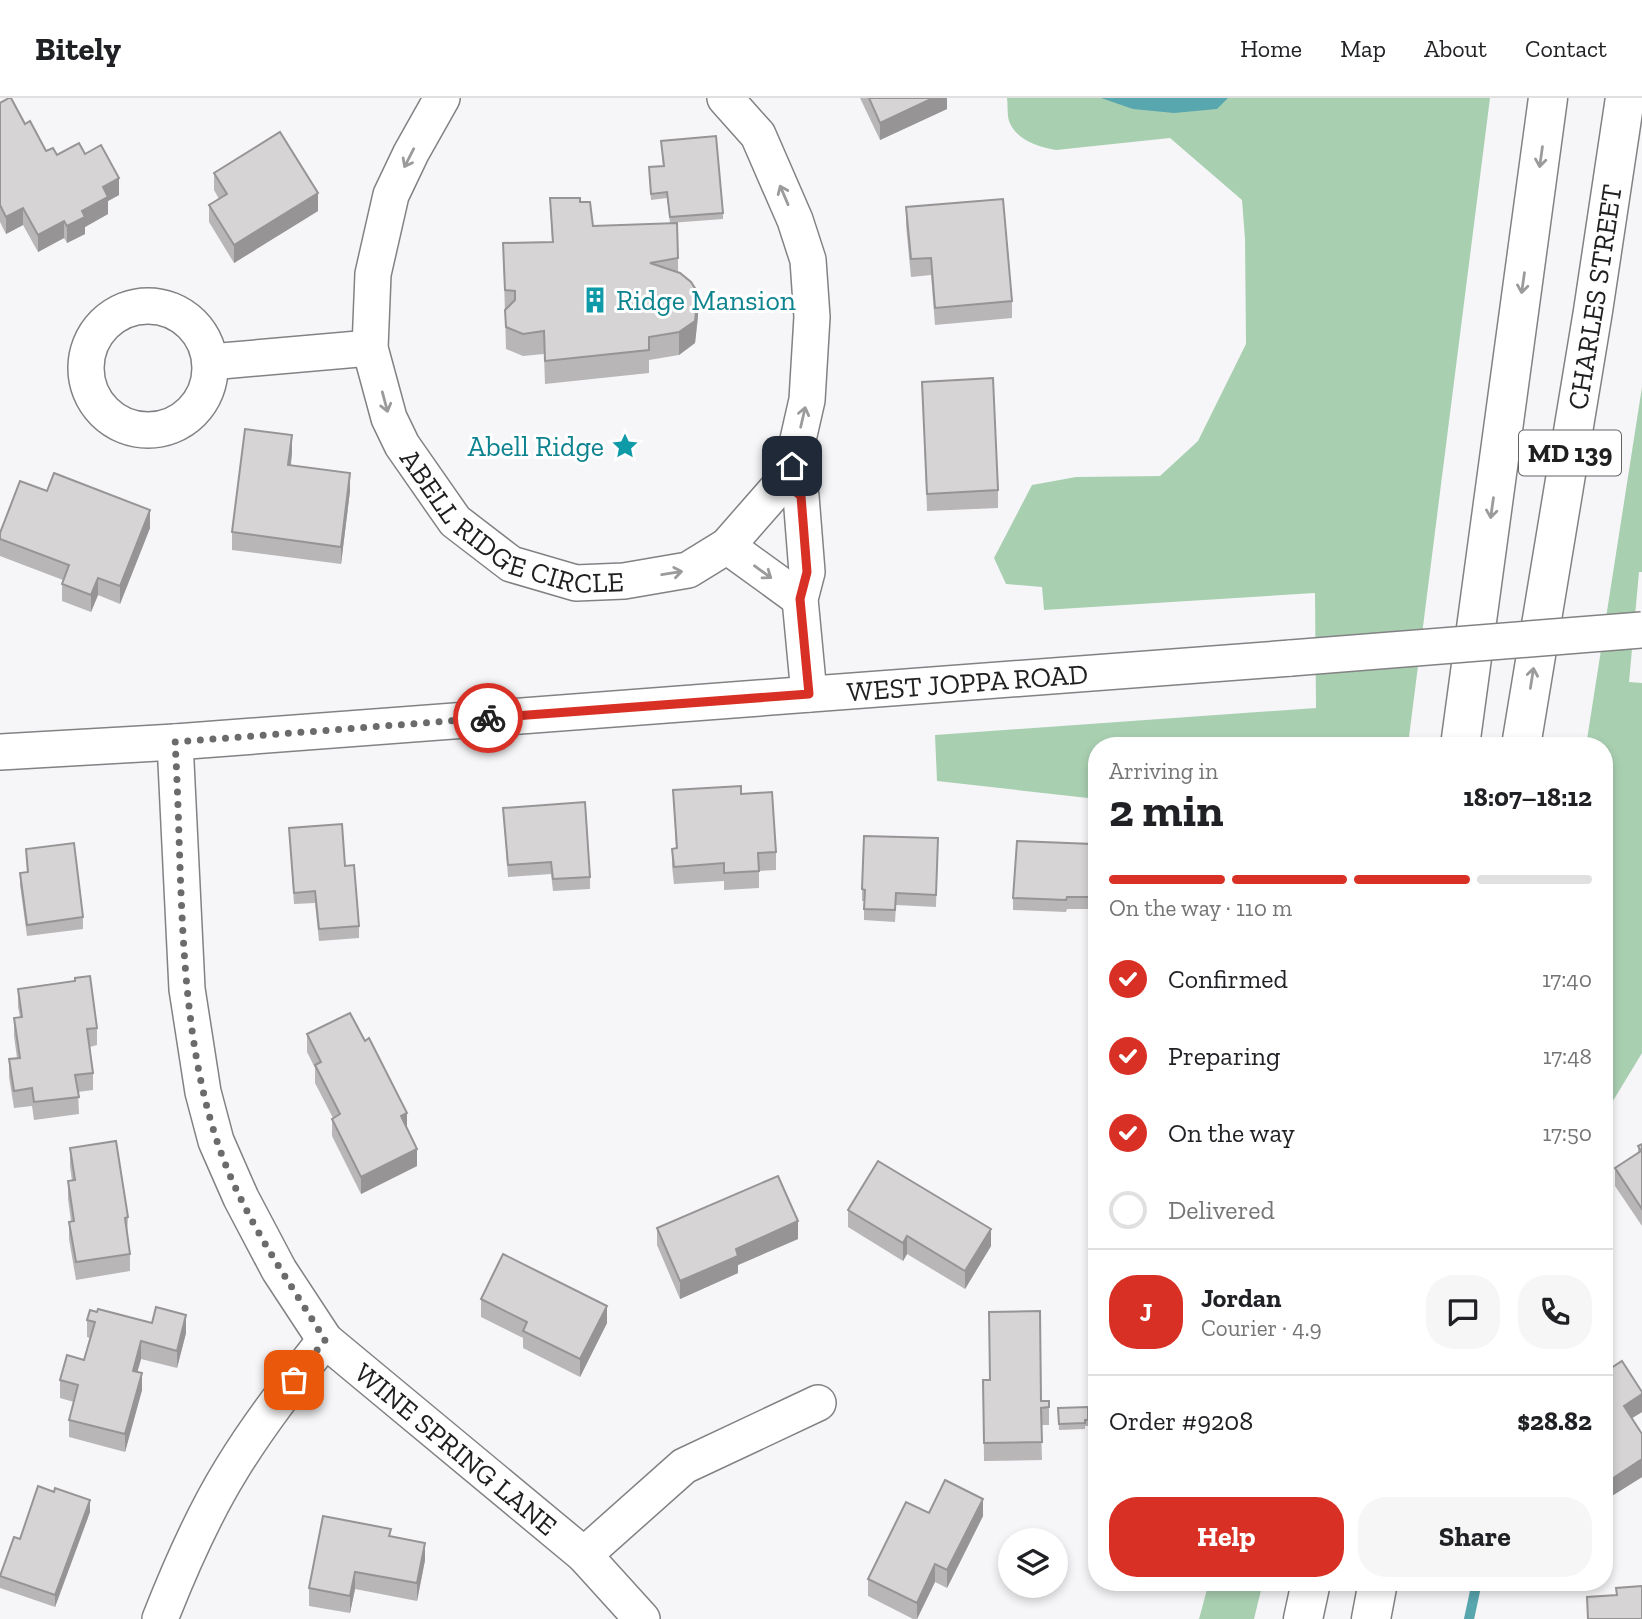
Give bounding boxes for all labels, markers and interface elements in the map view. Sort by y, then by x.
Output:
text: Bitely [35,29,121,68]
text: Home [1240,34,1302,63]
text: Map [1340,34,1386,63]
text: About [1424,34,1487,63]
text: Contact [1525,34,1607,63]
one-way arrow [1534,145,1547,168]
one-way arrow [401,147,415,168]
street label: CHARLES STREET [1561,182,1629,412]
one-way arrow [777,184,790,206]
one-way arrow [1517,271,1530,294]
place label: Ridge Mansion [616,284,796,317]
building icon: Ridge Mansion [580,285,610,315]
one-way arrow [379,390,392,412]
one-way arrow [797,406,811,429]
place label: Abell Ridge [467,430,604,463]
road number: MD 139 [1519,430,1621,476]
place icon: Abell Ridge [610,431,640,461]
pin [762,436,822,496]
street label: ABELL RIDGE CIRCLE [393,443,624,600]
icon: home [773,447,811,485]
one-way arrow [1485,497,1498,519]
one-way arrow [754,565,772,580]
one-way arrow [660,566,683,579]
street label: WEST JOPPA ROAD [846,657,1089,708]
one-way arrow [1526,667,1539,690]
courier [453,683,523,753]
icon: bike [469,699,507,737]
text: Arriving in [1109,757,1218,785]
text: 18:07–18:12 [1463,781,1592,813]
text: 2 min [1109,783,1224,838]
text: On the way · 110 m [1109,894,1292,922]
icon: check [1109,960,1147,998]
text: Confirmed [1168,963,1288,995]
text: 17:40 [1542,965,1592,993]
icon: check [1109,1037,1147,1075]
text: Preparing [1168,1040,1280,1072]
text: 17:48 [1543,1042,1592,1070]
icon: check [1109,1114,1147,1152]
text: On the way [1168,1117,1295,1149]
text: 17:50 [1543,1119,1592,1147]
text: Delivered [1168,1194,1275,1226]
button: chat [1426,1275,1500,1349]
button: phone [1518,1275,1592,1349]
text: Jordan [1201,1282,1281,1314]
text: J [1140,1296,1152,1328]
text: Courier · 4.9 [1201,1314,1322,1342]
pin [264,1350,324,1410]
street label: WINE SPRING LANE [348,1356,563,1543]
icon: bag [275,1361,313,1399]
text: Order #9208 [1109,1405,1253,1437]
text: $28.82 [1517,1405,1592,1437]
button: Help [1109,1497,1344,1577]
button: Share [1358,1497,1592,1577]
map controls [998,1528,1068,1598]
button: layers [998,1528,1068,1598]

